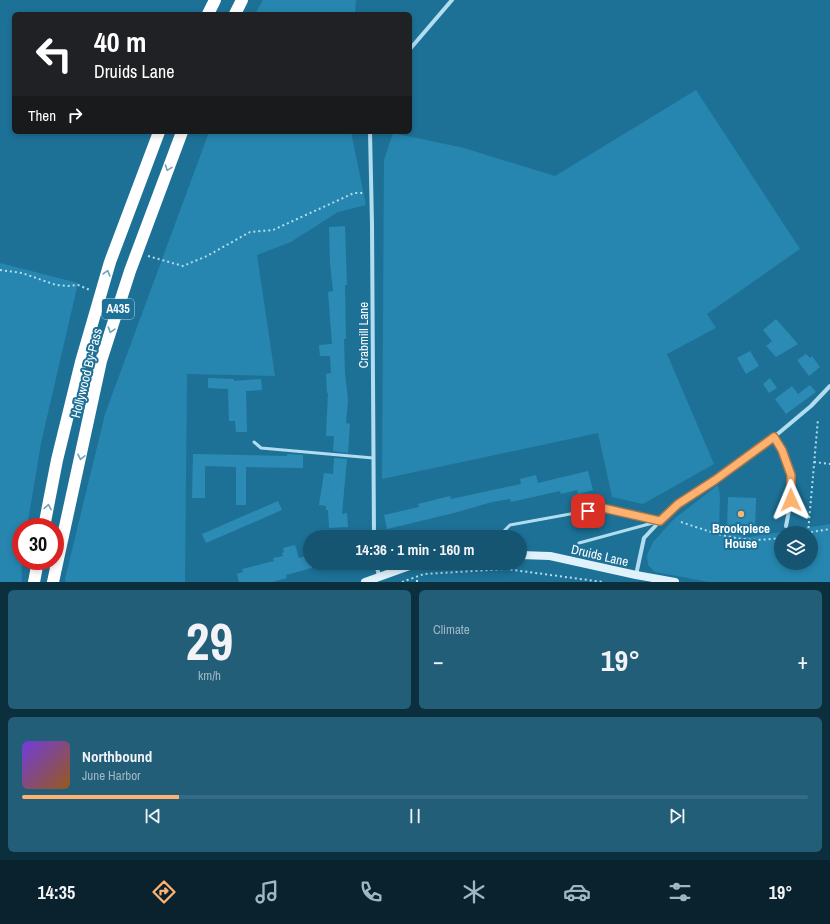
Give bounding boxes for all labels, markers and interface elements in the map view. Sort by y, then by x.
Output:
text: 40 m [94,23,146,61]
icon: left [28,28,80,80]
text: Druids Lane [94,59,174,84]
icon: right [64,104,86,126]
text: Then [28,105,56,126]
one-way arrow [165,165,173,172]
one-way arrow [102,270,111,277]
road number: A435 [102,299,134,319]
street label: Crabmill Lane [355,302,372,368]
street label: Hollywood By-Pass [67,327,106,420]
one-way arrow [107,327,116,334]
one-way arrow [77,454,85,460]
position arrow [770,479,812,521]
pin [571,494,605,528]
icon: arrive [577,500,599,522]
one-way arrow [43,504,51,510]
marker: Brookpiece House [736,509,746,519]
speed limit sign: 30 [12,518,64,570]
place label: Brookpiece House [712,520,770,552]
map controls [774,526,818,570]
button: layers [774,526,818,570]
text: 14:36 · 1 min · 160 m [356,539,474,560]
street label: Druids Lane [570,541,630,570]
text: 29 [186,606,233,676]
text: Climate [433,621,470,638]
text: 19° [601,640,640,680]
text: − [433,646,444,676]
text: + [797,646,808,676]
text: km/h [198,667,221,684]
text: Northbound [82,746,152,767]
text: June Harbor [82,767,141,784]
icon: previous [142,805,164,827]
icon: pause [404,805,426,827]
icon: next [666,805,688,827]
icon: directions [150,878,178,906]
icon: music [253,878,281,906]
icon: phone [357,878,385,906]
icon: climate [460,878,488,906]
icon: car [563,878,591,906]
icon: filters [666,878,694,906]
text: 14:35 [38,880,75,905]
text: 19° [769,880,792,905]

